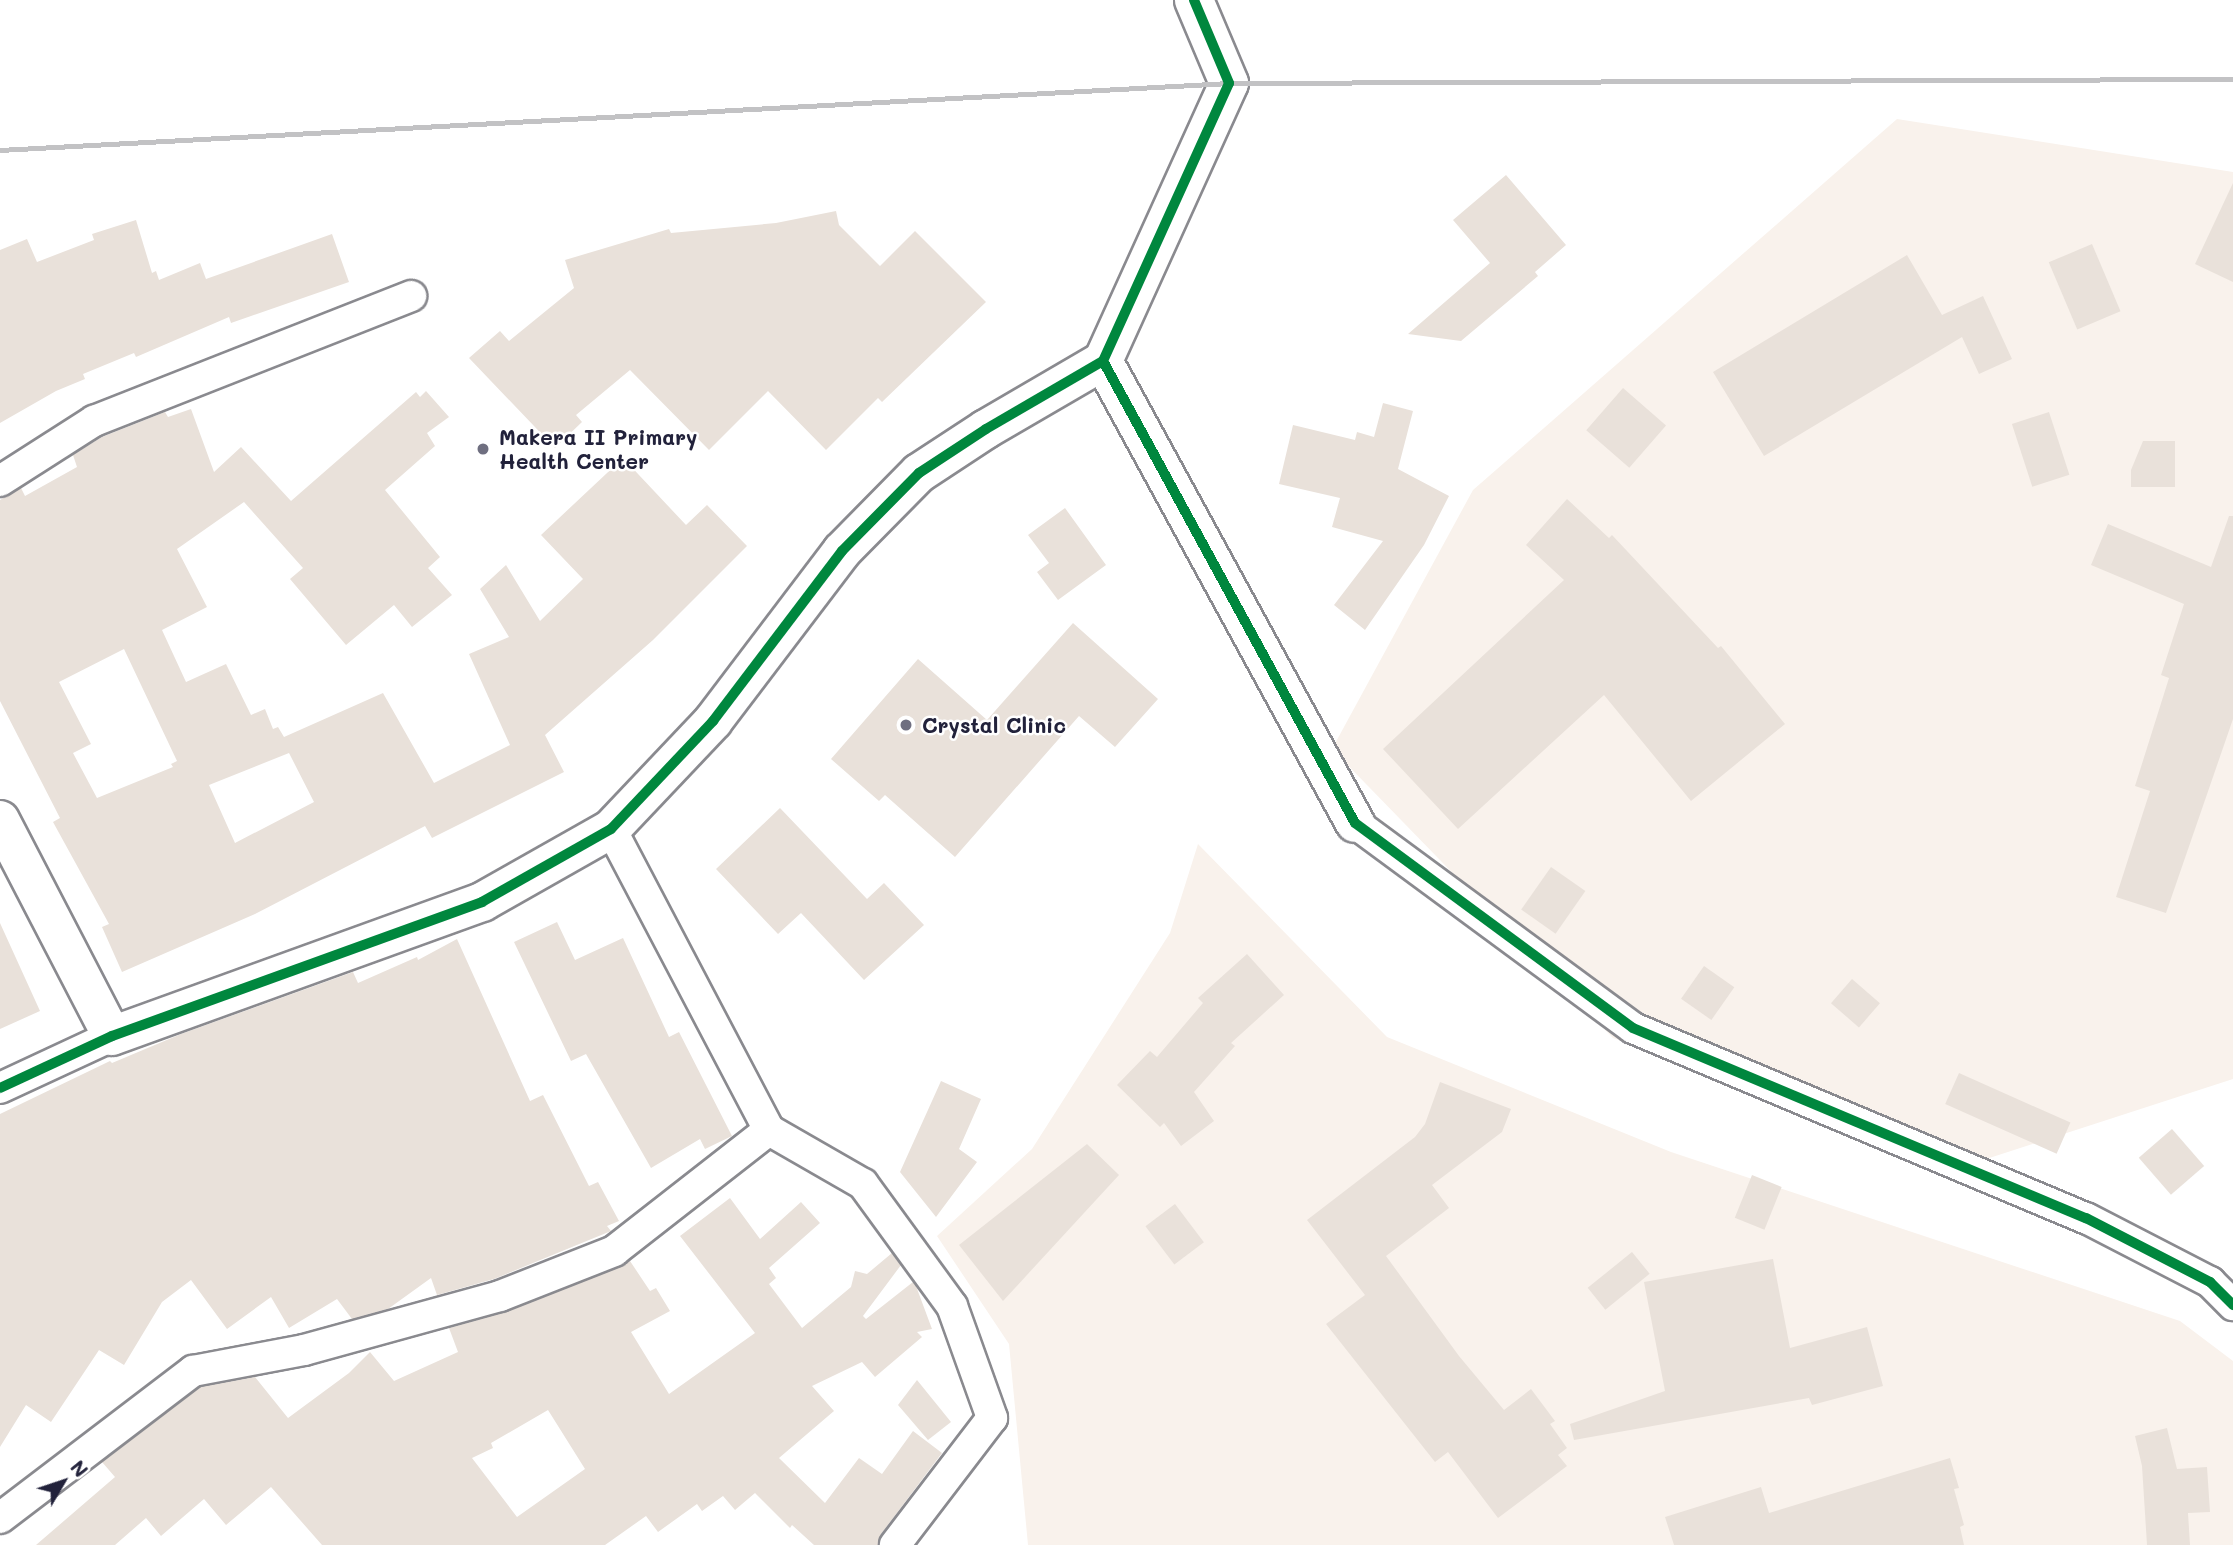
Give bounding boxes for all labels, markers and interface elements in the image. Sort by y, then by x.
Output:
place label: Makera II Primary Health Center [499,424,697,474]
marker: Makera II Primary Health Center [473,439,493,459]
place label: Crystal Clinic [922,712,1066,738]
marker: Crystal Clinic [896,715,916,735]
north arrow [28,1447,98,1517]
text: N [65,1455,94,1482]

